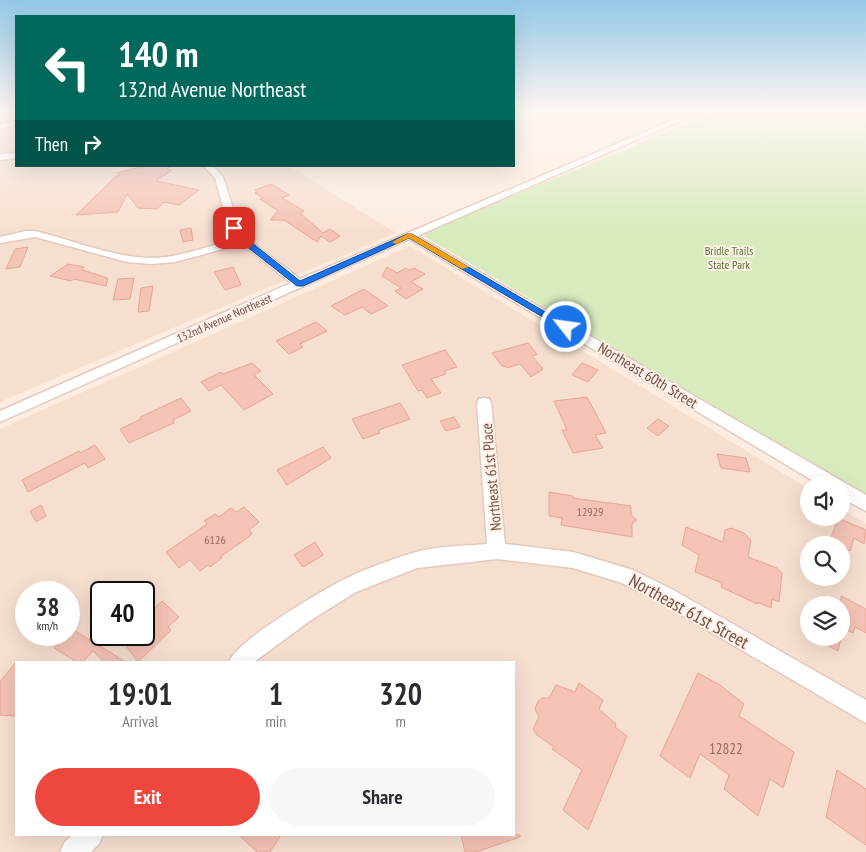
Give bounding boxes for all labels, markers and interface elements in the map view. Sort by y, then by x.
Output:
text: 140 m [118,31,199,77]
icon: left [35,35,100,100]
text: 132nd Avenue Northeast [118,75,306,103]
icon: right [78,130,106,158]
text: Then [35,132,68,156]
pin [213,207,255,249]
icon: arrive [220,214,248,242]
park label: Bridle Trails State Park [705,243,753,272]
street label: 132nd Avenue Northeast [174,290,275,346]
position arrow [539,300,591,352]
street label: Northeast 60th Street [595,338,701,412]
street label: Northeast 61st Place [477,423,505,531]
map controls [800,476,850,646]
button: sound [800,476,850,526]
house number: 12929 [576,504,604,519]
house number: 6126 [204,532,226,547]
button: search [800,536,850,586]
street label: Northeast 61st Street [625,569,753,653]
speed limit sign: 40 [90,581,155,646]
text: 38 [36,591,59,623]
button: layers [800,596,850,646]
text: km/h [37,618,58,633]
text: 19:01 [108,674,173,713]
text: 1 [269,674,283,713]
text: 320 [379,674,422,713]
text: Arrival [122,711,158,731]
text: min [265,711,286,731]
text: m [395,711,406,731]
house number: 12822 [709,739,743,758]
button: Exit [35,768,260,826]
button: Share [270,768,495,826]

